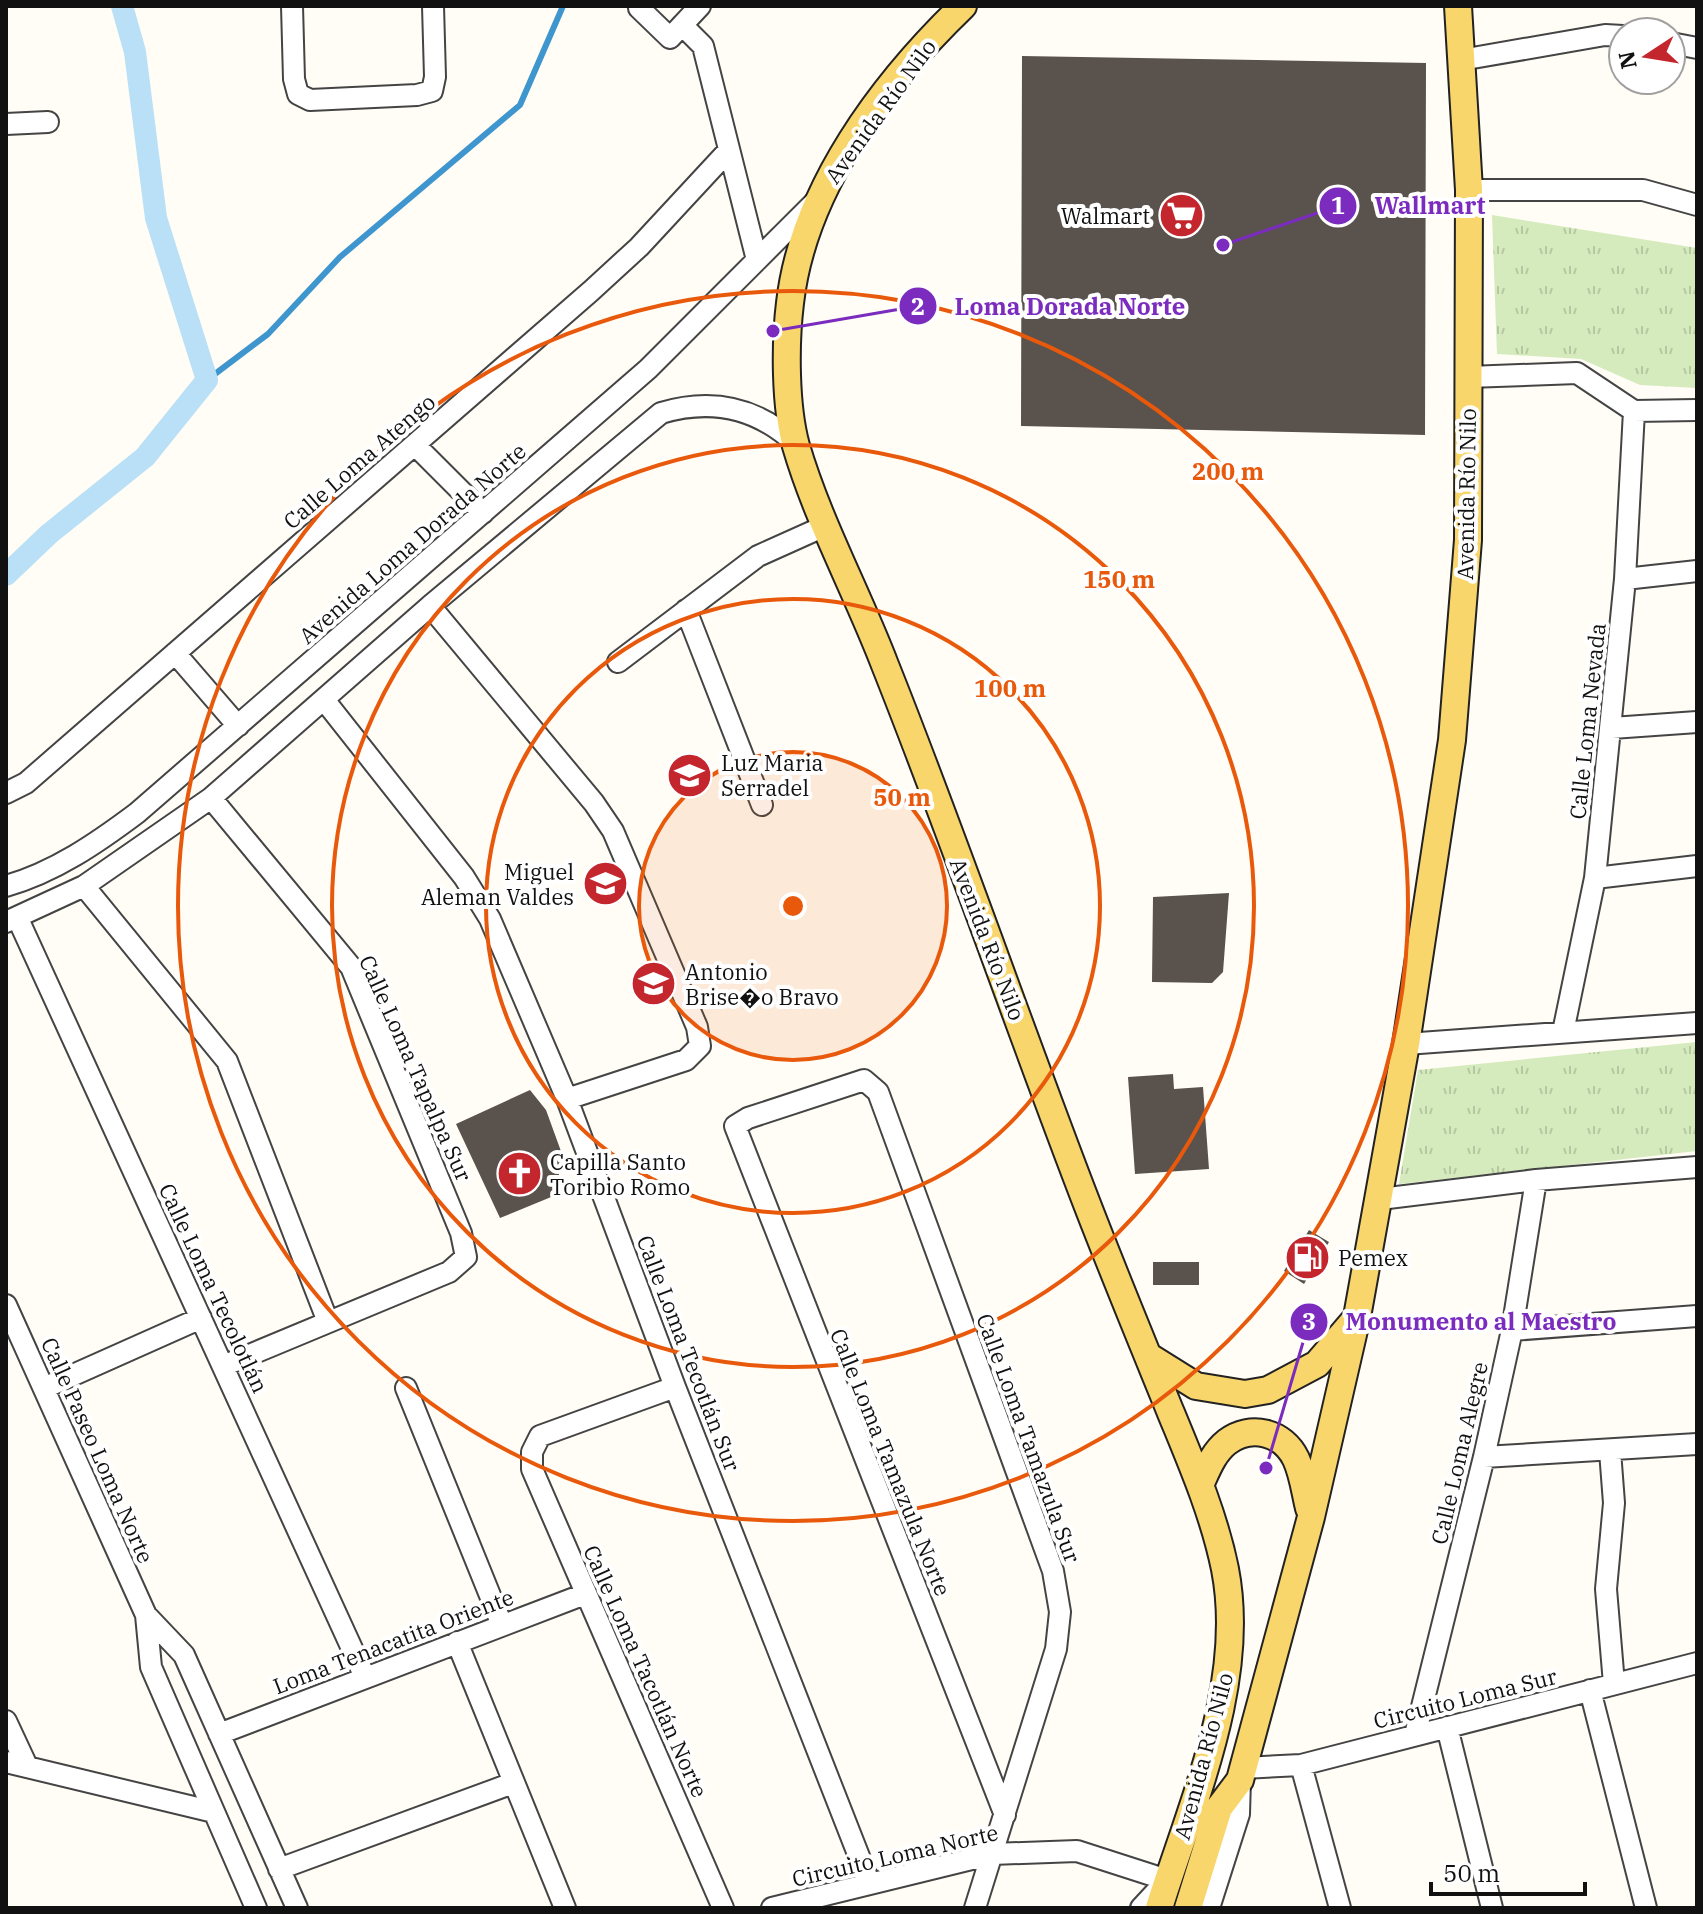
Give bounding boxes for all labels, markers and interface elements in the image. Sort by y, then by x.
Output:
north arrow [1607,16,1687,96]
street label: Avenida Río Nilo [818,33,942,189]
text: N [1611,49,1643,72]
callout: Wallmart [1318,182,1501,230]
text: 1 [1331,189,1345,221]
text: Wallmart [1374,189,1486,221]
supermarket icon: Walmart [1157,191,1205,239]
place label: Walmart [1061,201,1150,230]
callout: Loma Dorada Norte [898,282,1201,330]
text: 2 [911,290,925,322]
text: Loma Dorada Norte [955,290,1185,322]
street label: Calle Loma Atengo [277,387,441,535]
street label: Avenida Río Nilo [1450,408,1482,580]
street label: Avenida Loma Dorada Norte [292,436,532,650]
text: 200 m [1192,455,1264,487]
text: 150 m [1083,563,1155,595]
street label: Calle Loma Nevada [1562,621,1612,821]
text: 100 m [974,672,1046,704]
place label: Luz Maria Serradel [721,748,824,802]
school or university icon: Luz Maria Serradel [666,751,714,799]
text: 50 m [873,781,931,813]
street label: Avenida Río Nilo [944,854,1032,1024]
place label: Miguel Aleman Valdes [421,857,574,911]
school or university icon: Miguel Aleman Valdes [581,860,629,908]
centre of rings [779,892,807,920]
street label: Calle Loma Tapalpa Sur [353,950,479,1186]
place label: Antonio Brise�o Bravo [685,957,839,1011]
school or university icon: Antonio Brise�o Bravo [630,960,678,1008]
place label: Capilla Santo Toribio Romo [550,1147,690,1201]
church icon: Capilla Santo Toribio Romo [495,1150,543,1198]
street label: Calle Loma Tecolotlán [153,1179,275,1397]
street label: Calle Loma Tecotlán Sur [631,1231,747,1475]
fuel station icon: Pemex [1283,1233,1331,1281]
place label: Pemex [1338,1243,1408,1272]
callout: Monumento al Maestro [1289,1298,1632,1346]
text: 3 [1302,1305,1316,1337]
text: Monumento al Maestro [1346,1305,1616,1337]
street label: Calle Loma Tamazula Sur [970,1309,1088,1567]
street label: Calle Loma Tamazula Norte [824,1324,958,1600]
street label: Calle Paseo Loma Norte [35,1333,161,1567]
street label: Calle Loma Alegre [1424,1359,1494,1547]
street label: Calle Loma Tacotlán Norte [577,1540,715,1802]
street label: Loma Tenacatita Oriente [269,1582,517,1700]
street label: Circuito Loma Sur [1370,1661,1560,1735]
street label: Avenida Río Nilo [1167,1669,1239,1843]
street label: Circuito Loma Norte [789,1817,1001,1893]
scale bar [1431,1846,1585,1896]
text: 50 m [1443,1857,1500,1889]

